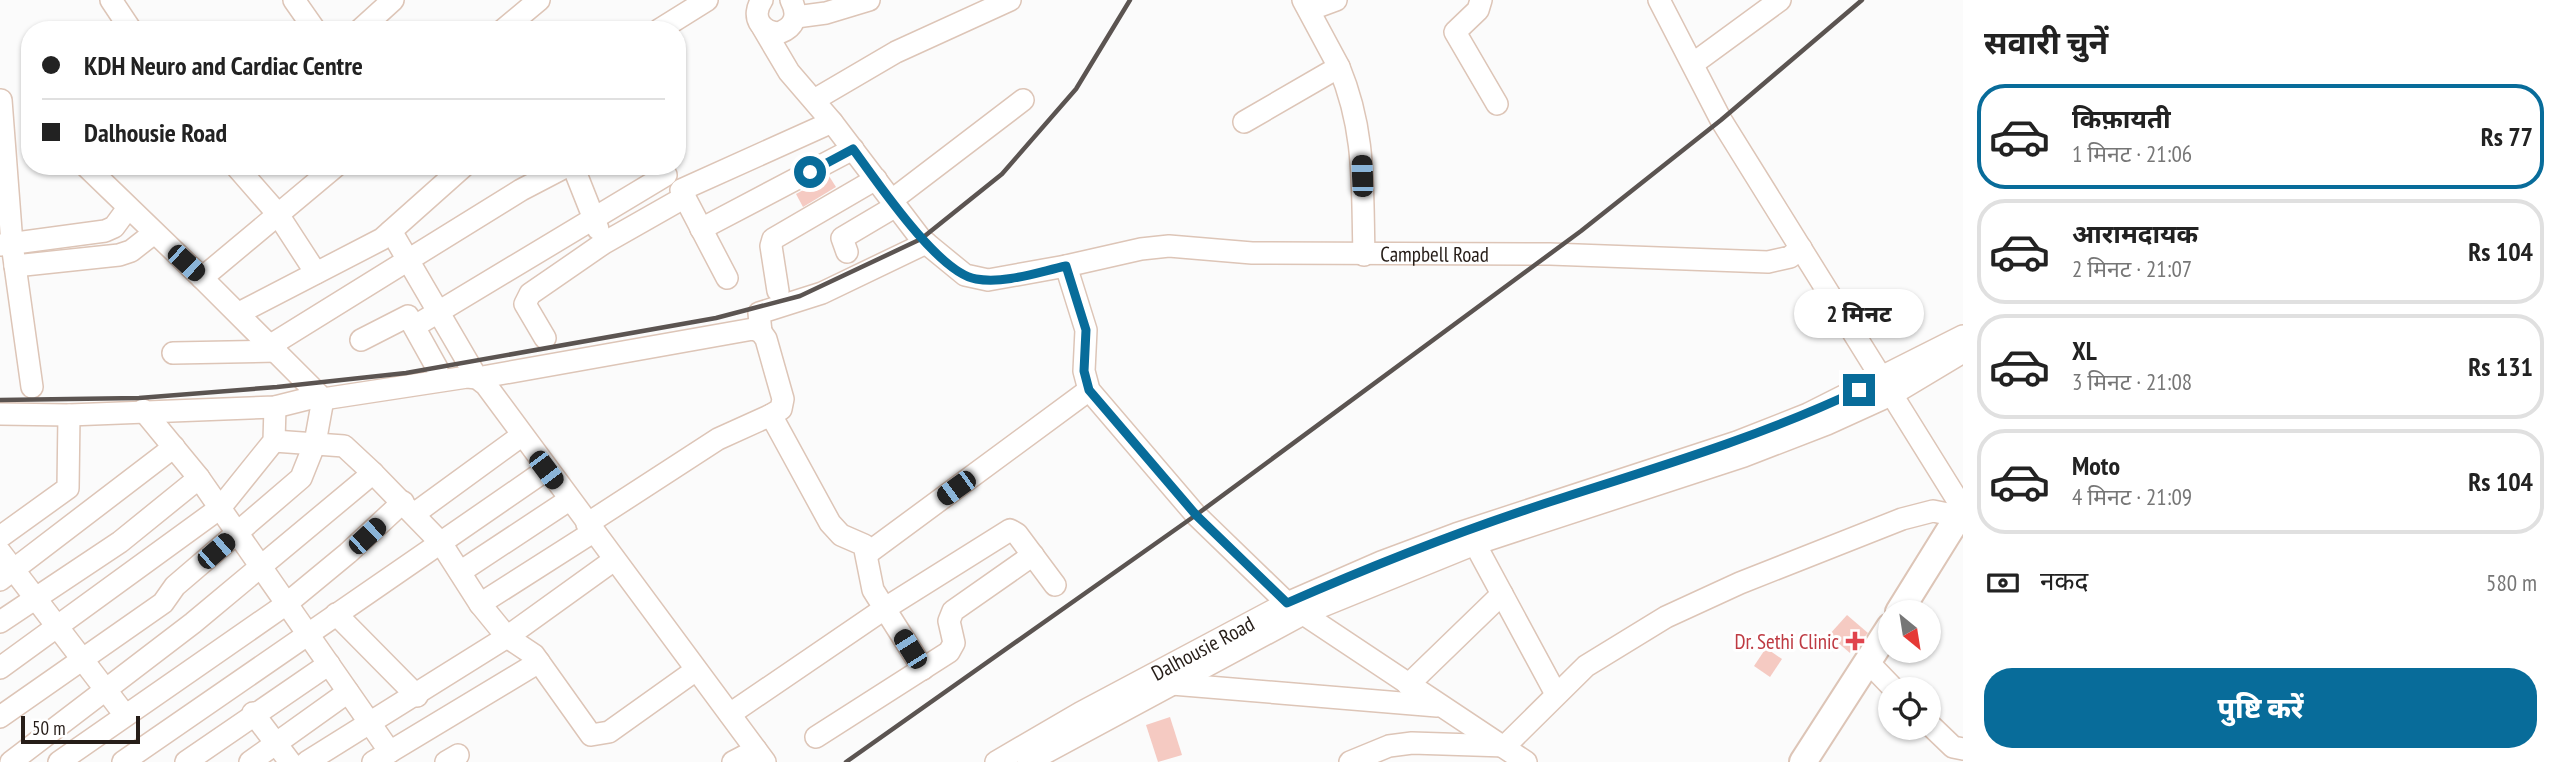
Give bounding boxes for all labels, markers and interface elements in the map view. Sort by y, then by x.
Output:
text: सवारी चुनें [1984,21,2108,63]
text: KDH Neuro and Cardiac Centre [84,49,363,82]
text: किफ़ायती [2072,102,2171,135]
icon: car [1988,105,2051,168]
text: Dalhousie Road [84,116,227,149]
text: Rs 77 [2481,120,2533,153]
text: 1 मिनट · 21:06 [2072,139,2192,168]
car [1351,155,1374,197]
route start [794,156,826,188]
text: आरामदायक [2072,217,2198,250]
icon: car [1988,220,2051,283]
text: Rs 104 [2468,235,2533,268]
street label: Campbell Road [1380,240,1489,267]
car [164,241,209,285]
text: 2 मिनट · 21:07 [2072,254,2192,283]
callout: 2 मिनट [1794,288,1924,338]
text: 2 मिनट [1826,299,1892,328]
text: XL [2072,334,2097,367]
icon: car [1988,335,2051,398]
text: Rs 131 [2468,350,2533,383]
text: 3 मिनट · 21:08 [2072,367,2192,396]
route end [1843,374,1875,406]
car [525,447,568,493]
text: Moto [2072,449,2120,482]
icon: car [1988,450,2051,513]
text: Rs 104 [2468,465,2533,498]
car [933,467,980,509]
text: 4 मिनट · 21:09 [2072,482,2192,511]
car [345,514,390,558]
car [194,529,239,573]
icon: cash [1984,564,2022,602]
text: नकद [2040,564,2088,597]
text: 580 m [2486,568,2537,597]
north arrow [1878,600,1941,663]
map controls [1878,600,1941,740]
street label: Dalhousie Road [1147,610,1259,686]
car [890,626,931,672]
place label: Dr. Sethi Clinic [1735,628,1840,655]
marker: Dr. Sethi Clinic [1845,631,1865,651]
button: पुष्टि करें [1984,668,2537,748]
button: locate [1878,677,1941,740]
scale bar [21,713,140,745]
text: 50 m [32,716,66,740]

